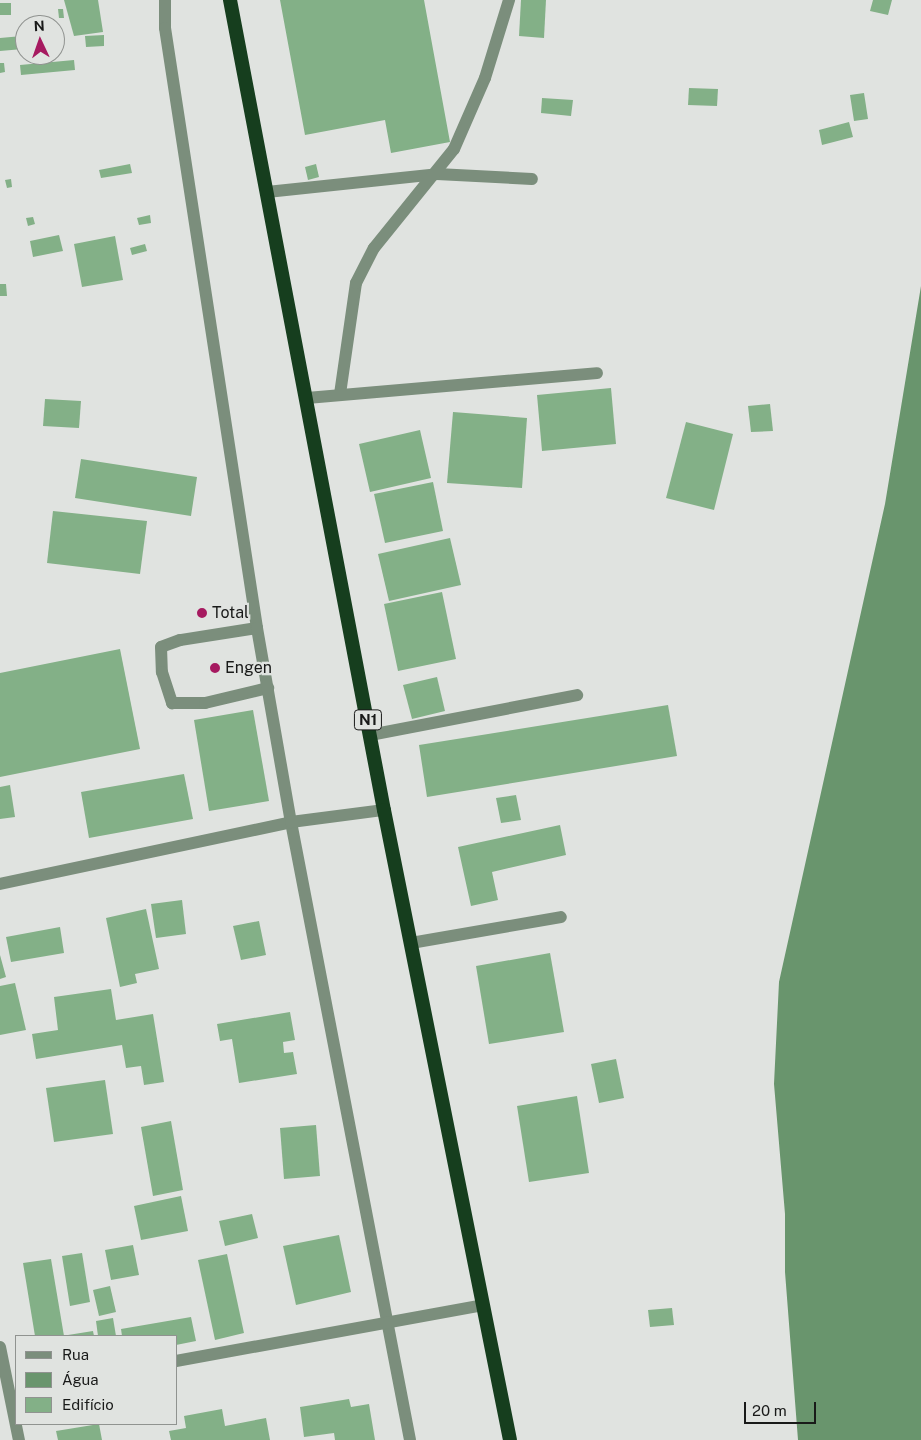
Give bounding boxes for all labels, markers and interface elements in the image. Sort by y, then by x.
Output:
north arrow [15,15,65,65]
text: N [33,18,45,34]
place label: Total [212,603,249,623]
marker: Total [196,607,208,619]
place label: Engen [225,658,272,678]
marker: Engen [209,662,221,674]
road number: N1 [353,708,383,732]
legend [15,1335,178,1425]
text: Rua [62,1346,89,1363]
text: Água [62,1371,99,1388]
scale bar [746,1392,818,1424]
text: Edifício [62,1396,114,1413]
text: 20 m [752,1402,787,1419]

